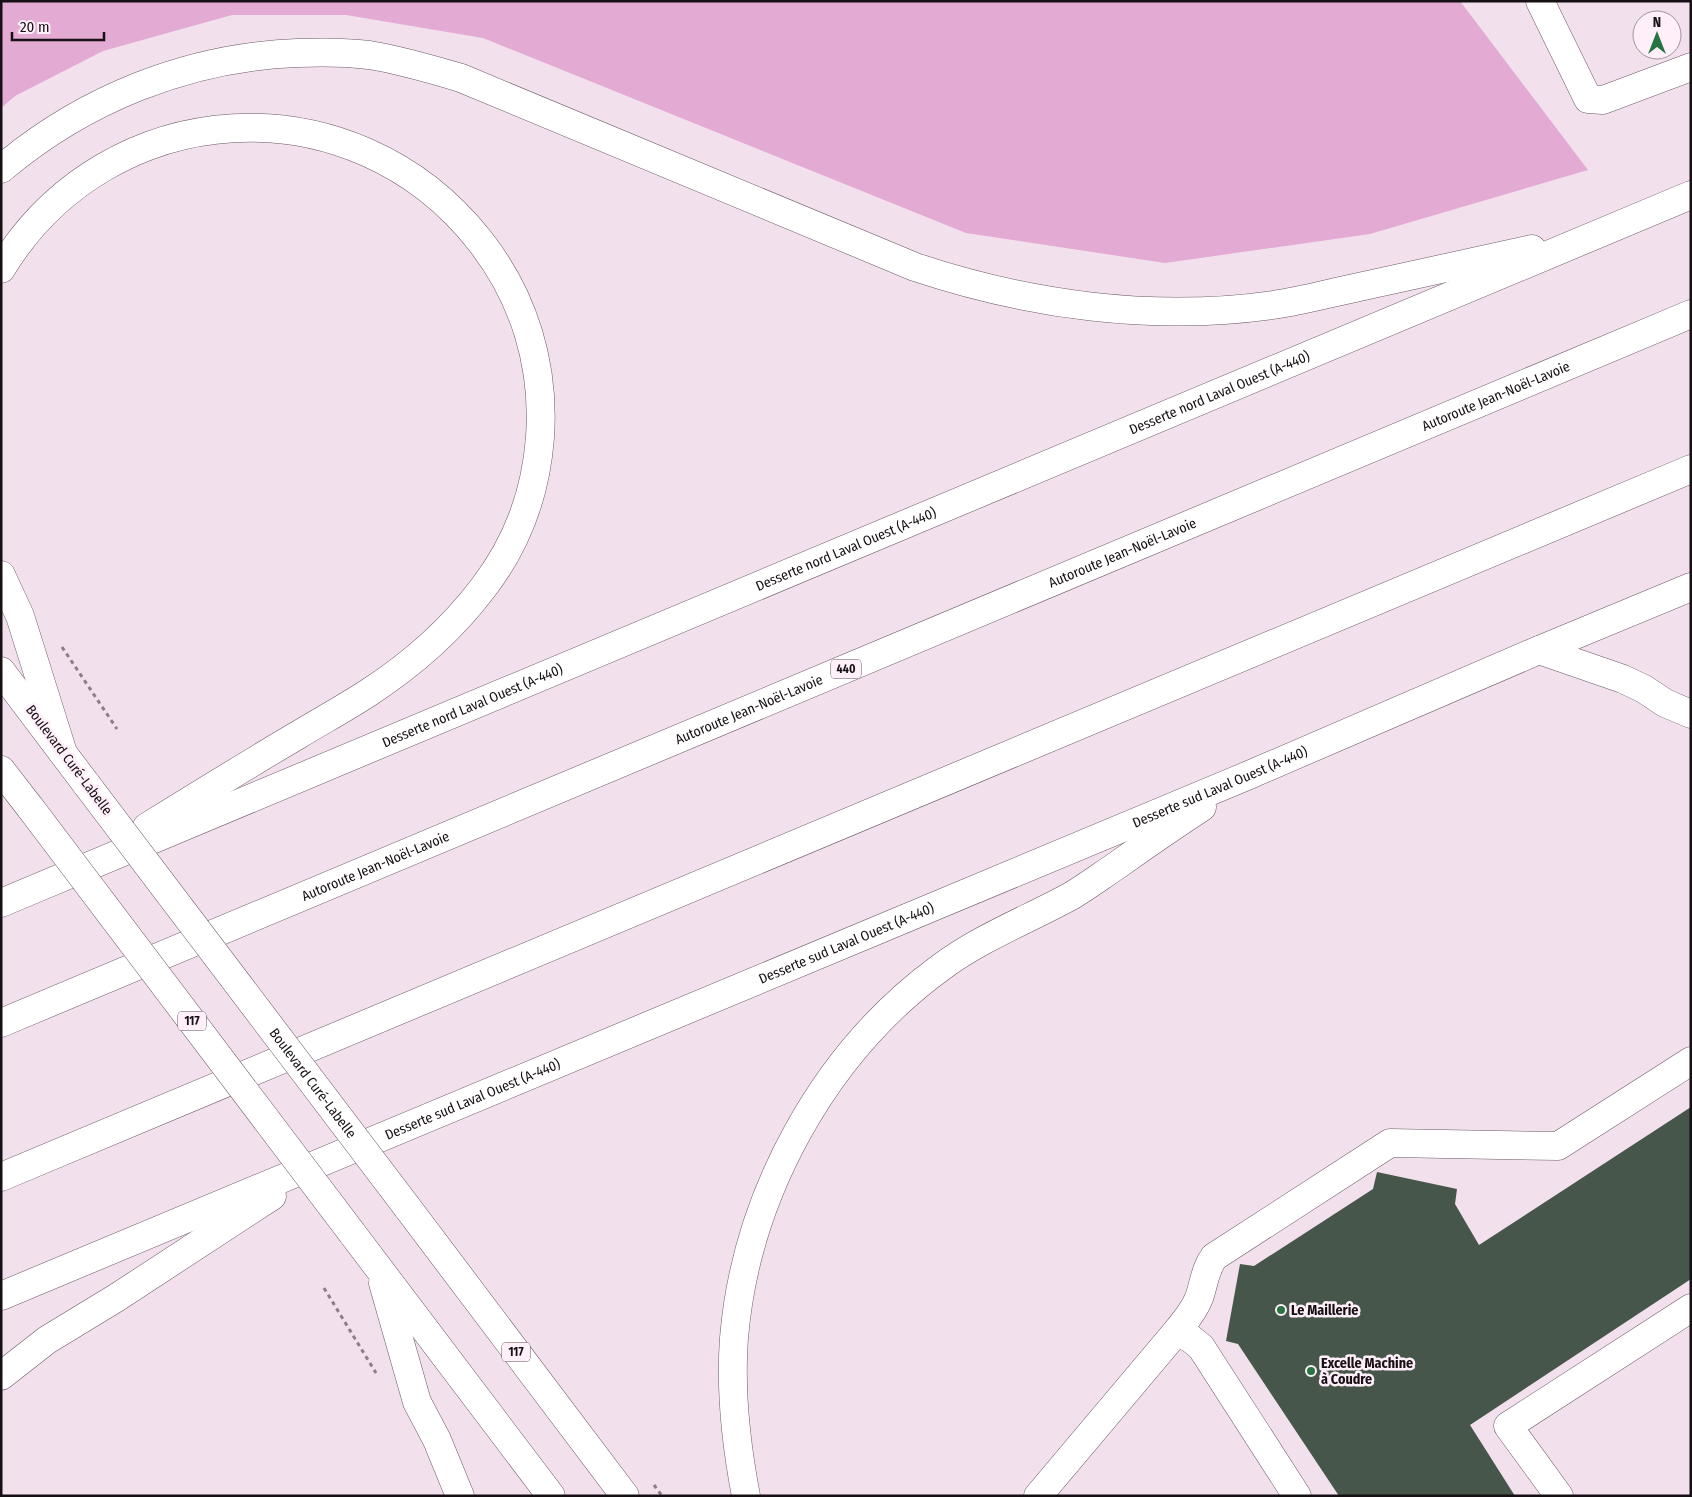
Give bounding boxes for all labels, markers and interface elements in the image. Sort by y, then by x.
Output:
scale bar [12,10,105,42]
north arrow [1632,10,1682,60]
text: N [1653,14,1661,31]
text: 20 m [20,18,50,36]
street label: Desserte nord Laval Ouest (A-440) [1127,347,1312,438]
street label: Autoroute Jean-Noël-Lavoie [1419,357,1572,434]
street label: Desserte nord Laval Ouest (A-440) [753,504,939,594]
street label: Autoroute Jean-Noël-Lavoie [1046,514,1199,591]
street label: Desserte nord Laval Ouest (A-440) [379,660,565,751]
road number: 440 [831,660,861,679]
street label: Autoroute Jean-Noël-Lavoie [672,671,825,748]
street label: Boulevard Curé-Labelle [22,702,116,818]
street label: Desserte sud Laval Ouest (A-440) [1130,742,1310,831]
street label: Autoroute Jean-Noël-Lavoie [299,827,452,904]
street label: Desserte sud Laval Ouest (A-440) [756,899,936,987]
road number: 117 [178,1011,206,1030]
street label: Boulevard Curé-Labelle [266,1025,360,1141]
street label: Desserte sud Laval Ouest (A-440) [382,1055,563,1143]
place label: Le Maillerie [1291,1302,1358,1319]
marker: Le Maillerie [1275,1304,1287,1316]
road number: 117 [502,1342,530,1361]
place label: Excelle Machine à Coudre [1321,1355,1413,1388]
marker: Excelle Machine à Coudre [1305,1365,1317,1377]

